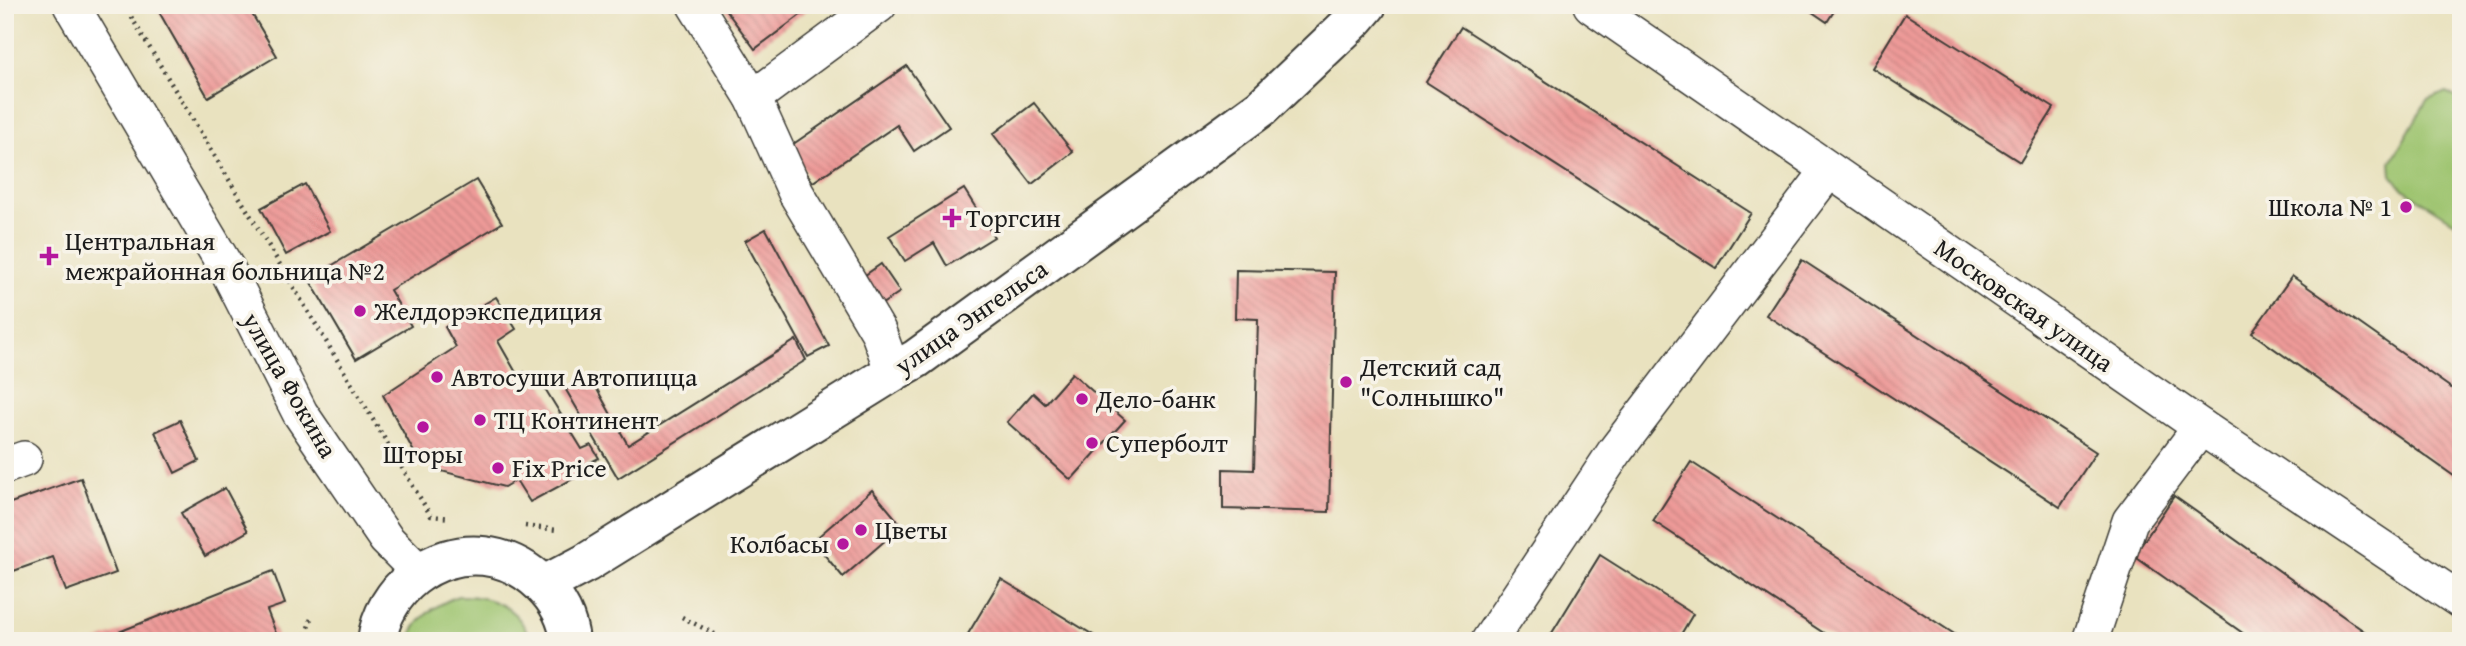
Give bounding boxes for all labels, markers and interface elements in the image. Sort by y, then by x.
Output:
place label: Школа № 1 [2268,187,2392,226]
place label: Торгсин [966,198,1061,237]
marker: Школа № 1 [2398,199,2414,215]
marker: Торгсин [944,210,960,226]
place label: Центральная межрайонная больница №2 [65,221,385,290]
street label: Московская улица [1927,228,2123,382]
marker: Центральная межрайонная больница №2 [39,246,59,266]
street label: улица Энгельса [885,249,1056,385]
place label: Желдорэкспедиция [373,291,602,330]
marker: Желдорэкспедиция [352,303,368,319]
street label: улица Фокина [232,304,348,465]
place label: Детский сад "Солнышко" [1359,347,1504,416]
place label: Автосуши Автопицца [451,357,698,396]
marker: Автосуши Автопицца [429,369,445,385]
marker: Детский сад "Солнышко" [1338,374,1354,390]
place label: Дело-банк [1095,379,1216,418]
marker: Дело-банк [1074,391,1090,407]
place label: ТЦ Континент [494,400,659,439]
marker: ТЦ Континент [472,412,488,428]
marker: Шторы [415,419,431,435]
place label: Суперболт [1106,423,1228,462]
place label: Шторы [383,434,463,473]
marker: Суперболт [1084,435,1100,451]
place label: Fix Price [512,448,607,487]
marker: Fix Price [490,460,506,476]
place label: Цветы [875,510,947,549]
marker: Цветы [853,522,869,538]
place label: Колбасы [730,524,829,563]
marker: Колбасы [835,536,851,552]

